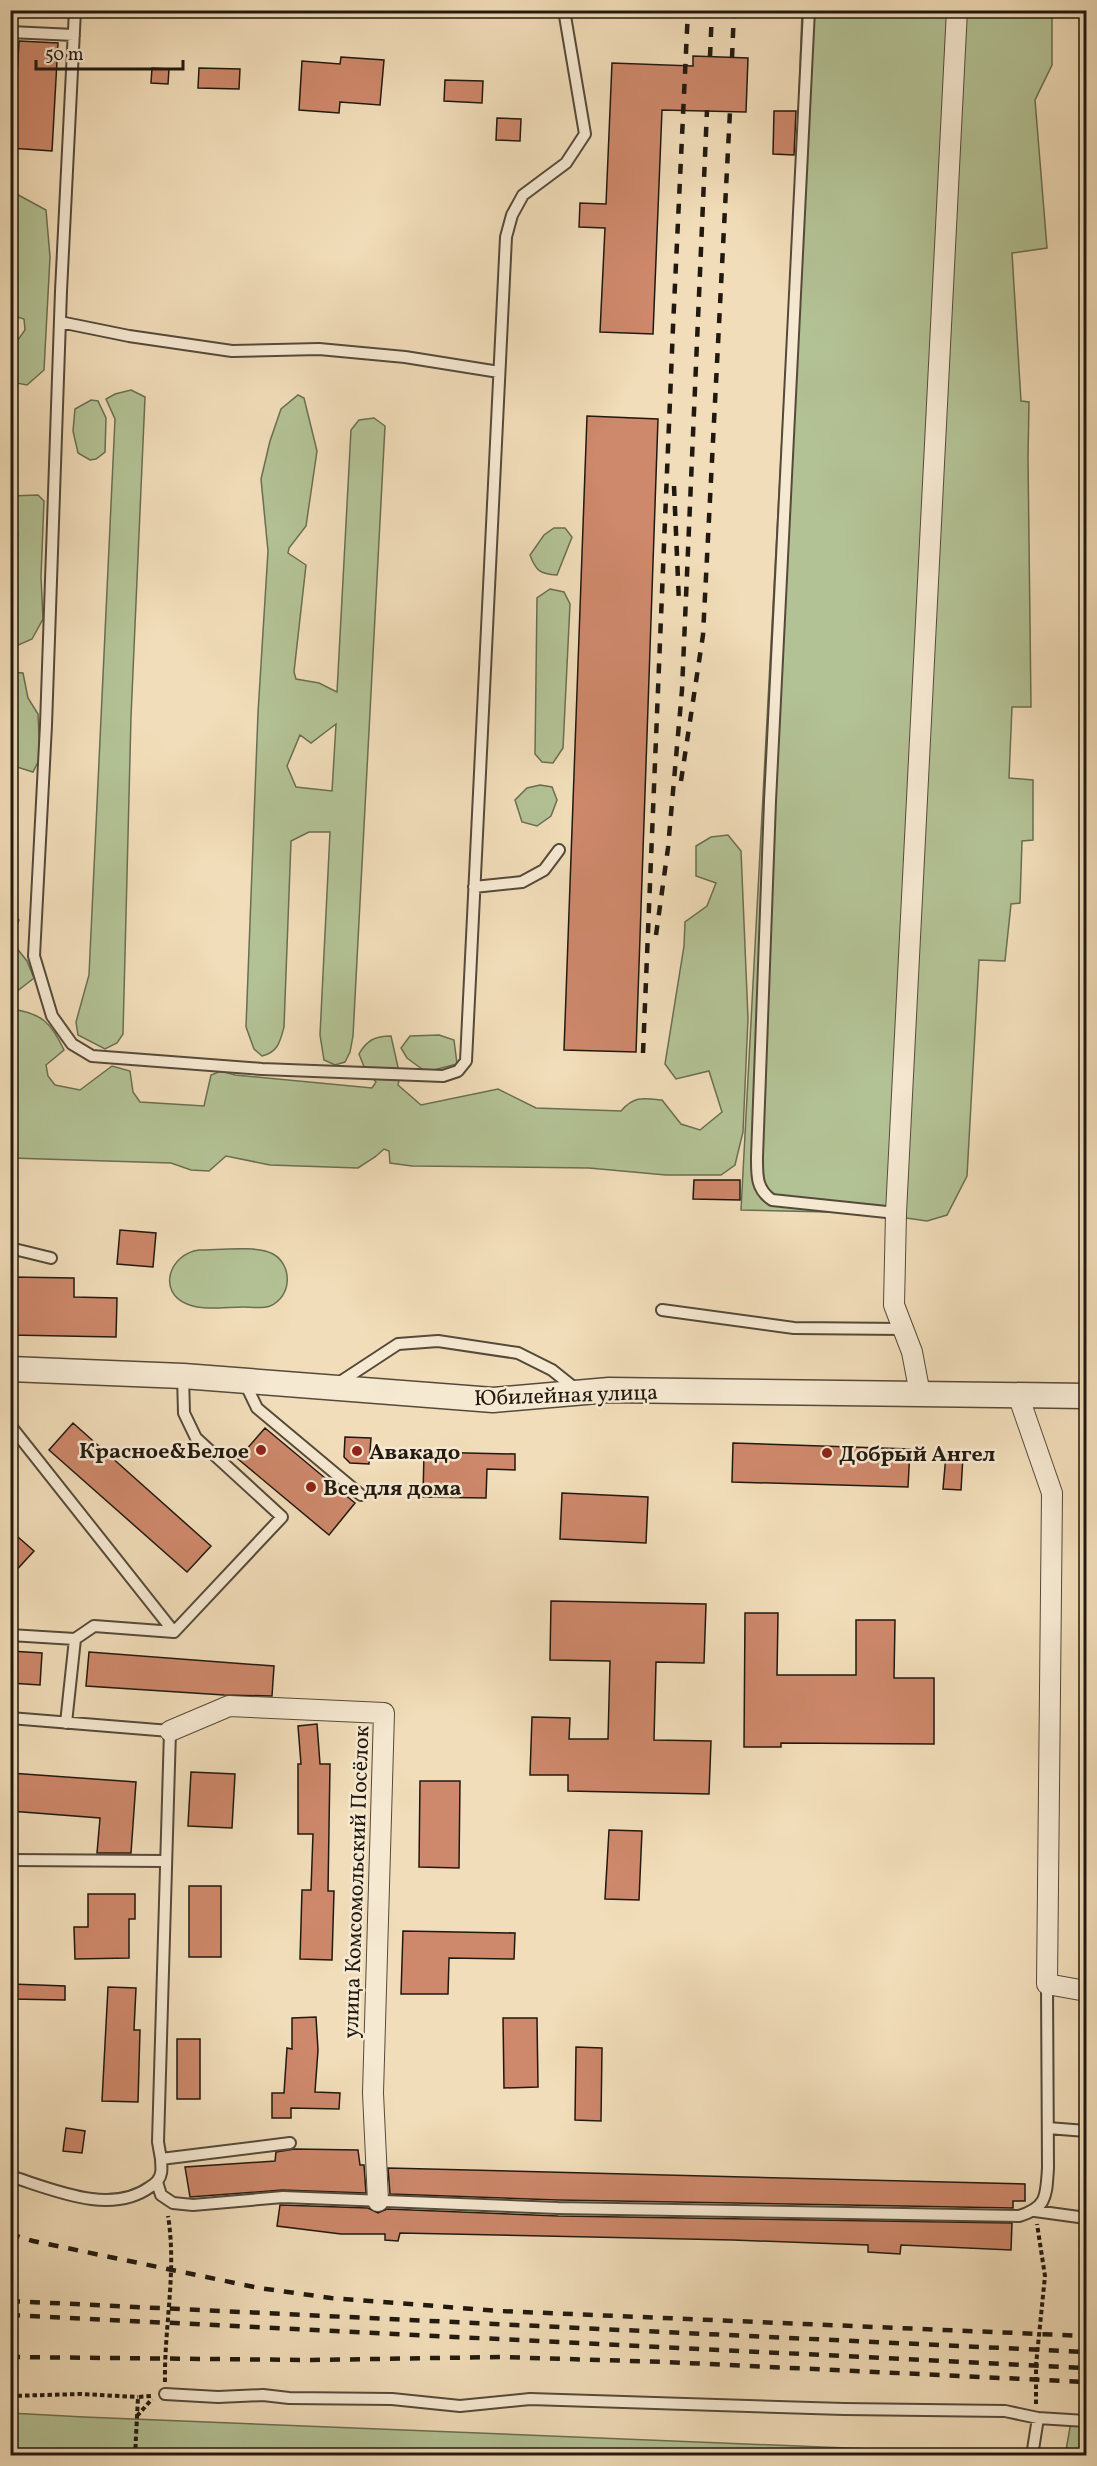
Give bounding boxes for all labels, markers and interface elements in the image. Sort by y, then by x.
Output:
scale bar [36,33,183,71]
text: 50 m [45,43,84,68]
street label: Юбилейная улица [474,1378,659,1415]
place label: Красное&Белое [79,1437,249,1468]
place label: Авакадо [369,1438,460,1469]
place label: Добрый Ангел [839,1440,996,1471]
marker: Красное&Белое [254,1443,268,1457]
marker: Авакадо [350,1444,364,1458]
marker: Добрый Ангел [820,1446,834,1460]
place label: Все для дома [323,1474,461,1505]
marker: Все для дома [304,1480,318,1494]
street label: улица Комсомольский Посёлок [337,1725,378,2039]

